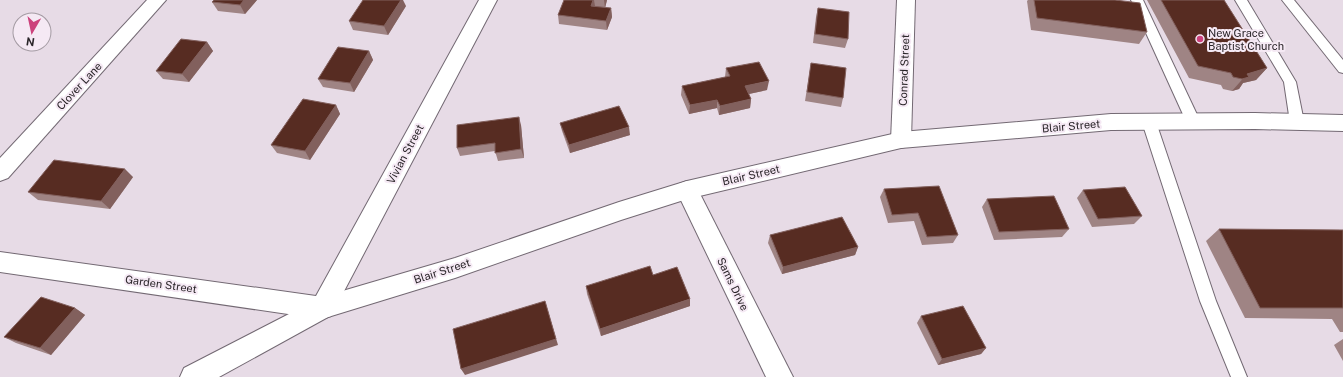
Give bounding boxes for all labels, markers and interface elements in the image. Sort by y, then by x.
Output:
north arrow [12,12,52,52]
place label: New Grace Baptist Church [1208,27,1284,52]
street label: Conrad Street [897,34,911,106]
marker: New Grace Baptist Church [1195,34,1205,44]
text: N [25,35,36,48]
street label: Clover Lane [54,60,104,112]
street label: Blair Street [1041,117,1101,135]
street label: Vivian Street [384,122,426,186]
street label: Blair Street [721,163,781,187]
street label: Blair Street [412,256,472,286]
street label: Sams Drive [715,256,751,312]
street label: Garden Street [124,273,198,295]

